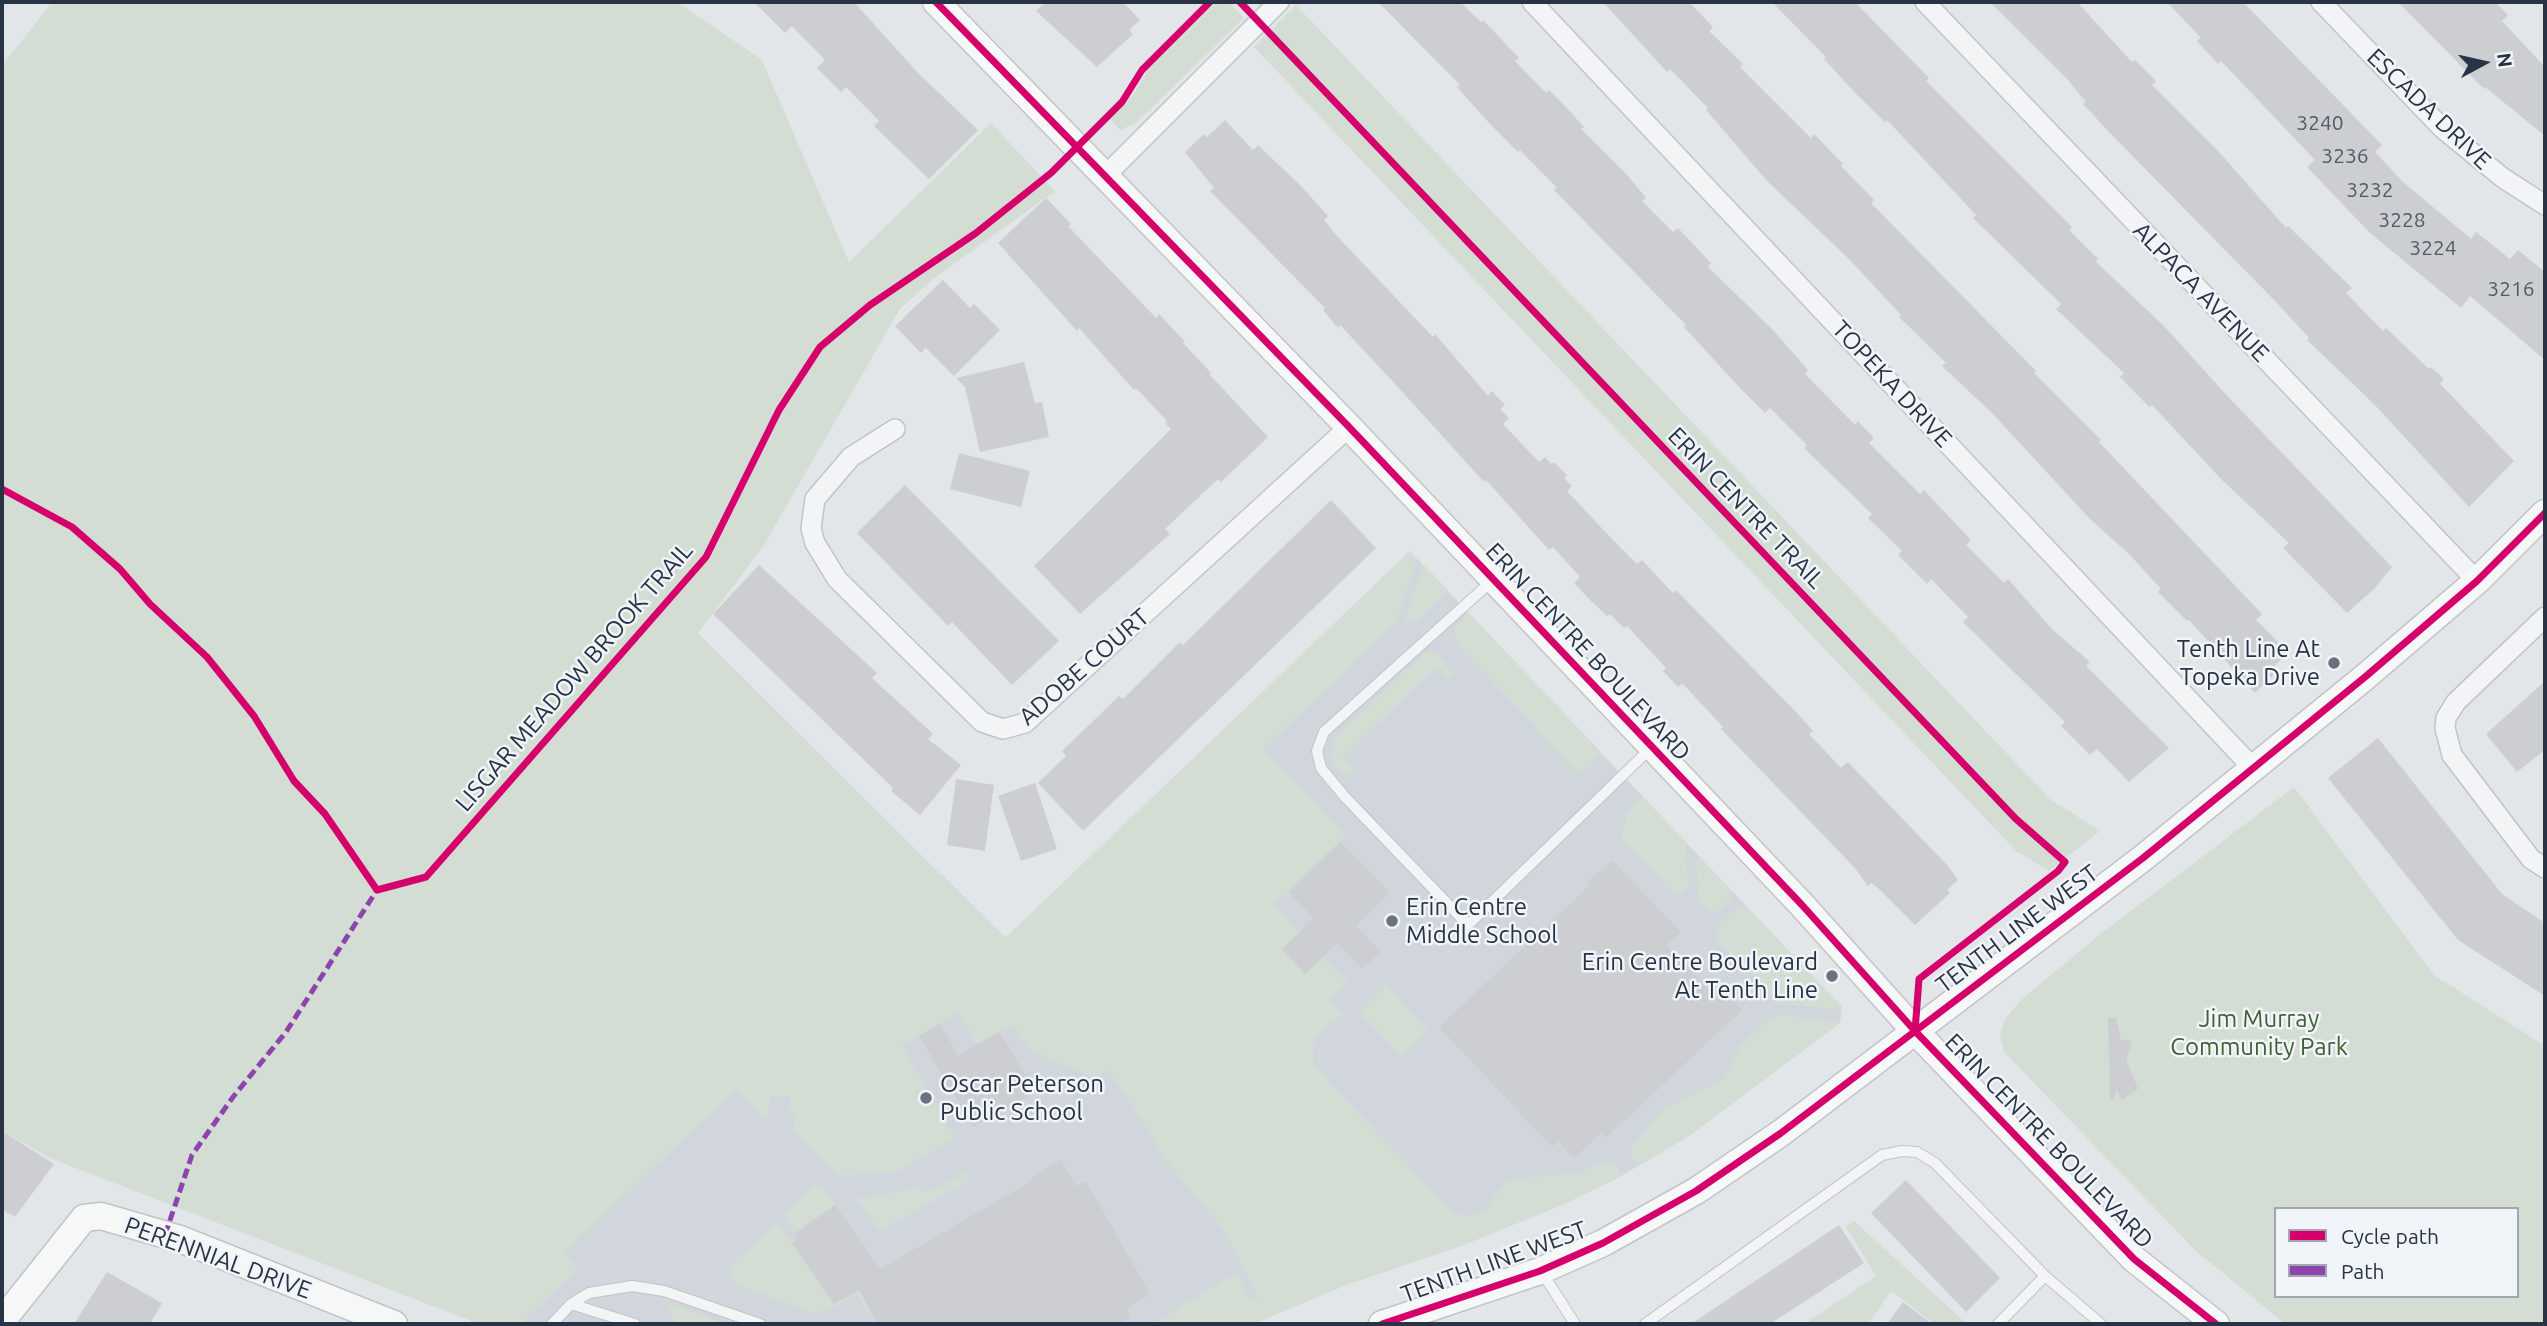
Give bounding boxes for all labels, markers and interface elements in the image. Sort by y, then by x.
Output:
north arrow [2449,28,2519,98]
street label: ESCADA DRIVE [2361,43,2497,175]
text: N [2493,52,2517,69]
house number: 3240 [2296,110,2344,136]
house number: 3236 [2321,143,2369,169]
house number: 3232 [2346,177,2394,203]
house number: 3228 [2378,207,2426,233]
street label: ALPACA AVENUE [2127,216,2275,368]
house number: 3224 [2409,235,2457,261]
house number: 3216 [2487,276,2535,302]
street label: TOPEKA DRIVE [1826,315,1958,453]
street label: ERIN CENTRE TRAIL [1662,421,1830,595]
street label: LISGAR MEADOW BROOK TRAIL [449,537,699,817]
street label: ERIN CENTRE BOULEVARD [1480,537,1696,767]
street label: ADOBE COURT [1013,603,1155,731]
place label: Tenth Line At Topeka Drive [2177,635,2320,691]
marker: Tenth Line At Topeka Drive [2326,655,2342,671]
street label: TENTH LINE WEST [1930,859,2104,999]
place label: Erin Centre Middle School [1406,893,1558,949]
marker: Erin Centre Middle School [1384,913,1400,929]
place label: Erin Centre Boulevard At Tenth Line [1582,948,1818,1004]
marker: Erin Centre Boulevard At Tenth Line [1824,968,1840,984]
park label: Jim Murray Community Park [2170,1005,2348,1061]
street label: ERIN CENTRE BOULEVARD [1939,1028,2159,1254]
place label: Oscar Peterson Public School [940,1070,1104,1126]
marker: Oscar Peterson Public School [918,1090,934,1106]
legend [2274,1207,2519,1298]
street label: PERENNIAL DRIVE [121,1211,315,1305]
street label: TENTH LINE WEST [1397,1215,1591,1309]
text: Cycle path [2341,1224,2439,1248]
text: Path [2341,1259,2384,1283]

